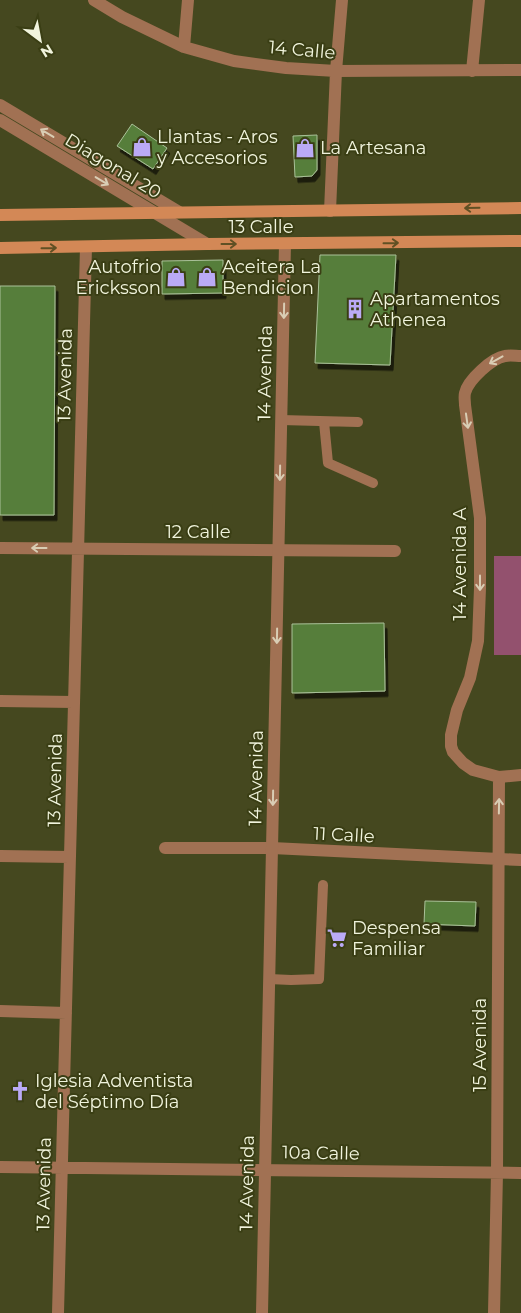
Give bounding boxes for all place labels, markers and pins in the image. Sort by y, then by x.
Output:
place label: Llantas - Aros y Accesorios [156,126,278,169]
shop icon: Llantas - Aros y Accesorios [131,136,153,158]
shop icon: La Artesana [294,137,316,159]
place label: La Artesana [320,137,426,159]
place label: Autofrio Ericksson [76,256,161,299]
place label: Aceitera La Bendicion [222,256,321,299]
shop icon: Autofrio Ericksson [165,266,187,288]
shop icon: Aceitera La Bendicion [196,266,218,288]
place label: Apartamentos Athenea [370,288,500,331]
building icon: Apartamentos Athenea [344,298,366,320]
place label: Despensa Familiar [352,917,441,960]
supermarket icon: Despensa Familiar [326,927,348,949]
place label: Iglesia Adventista del Séptimo Día [35,1070,194,1113]
church icon: Iglesia Adventista del Séptimo Día [9,1080,31,1102]

